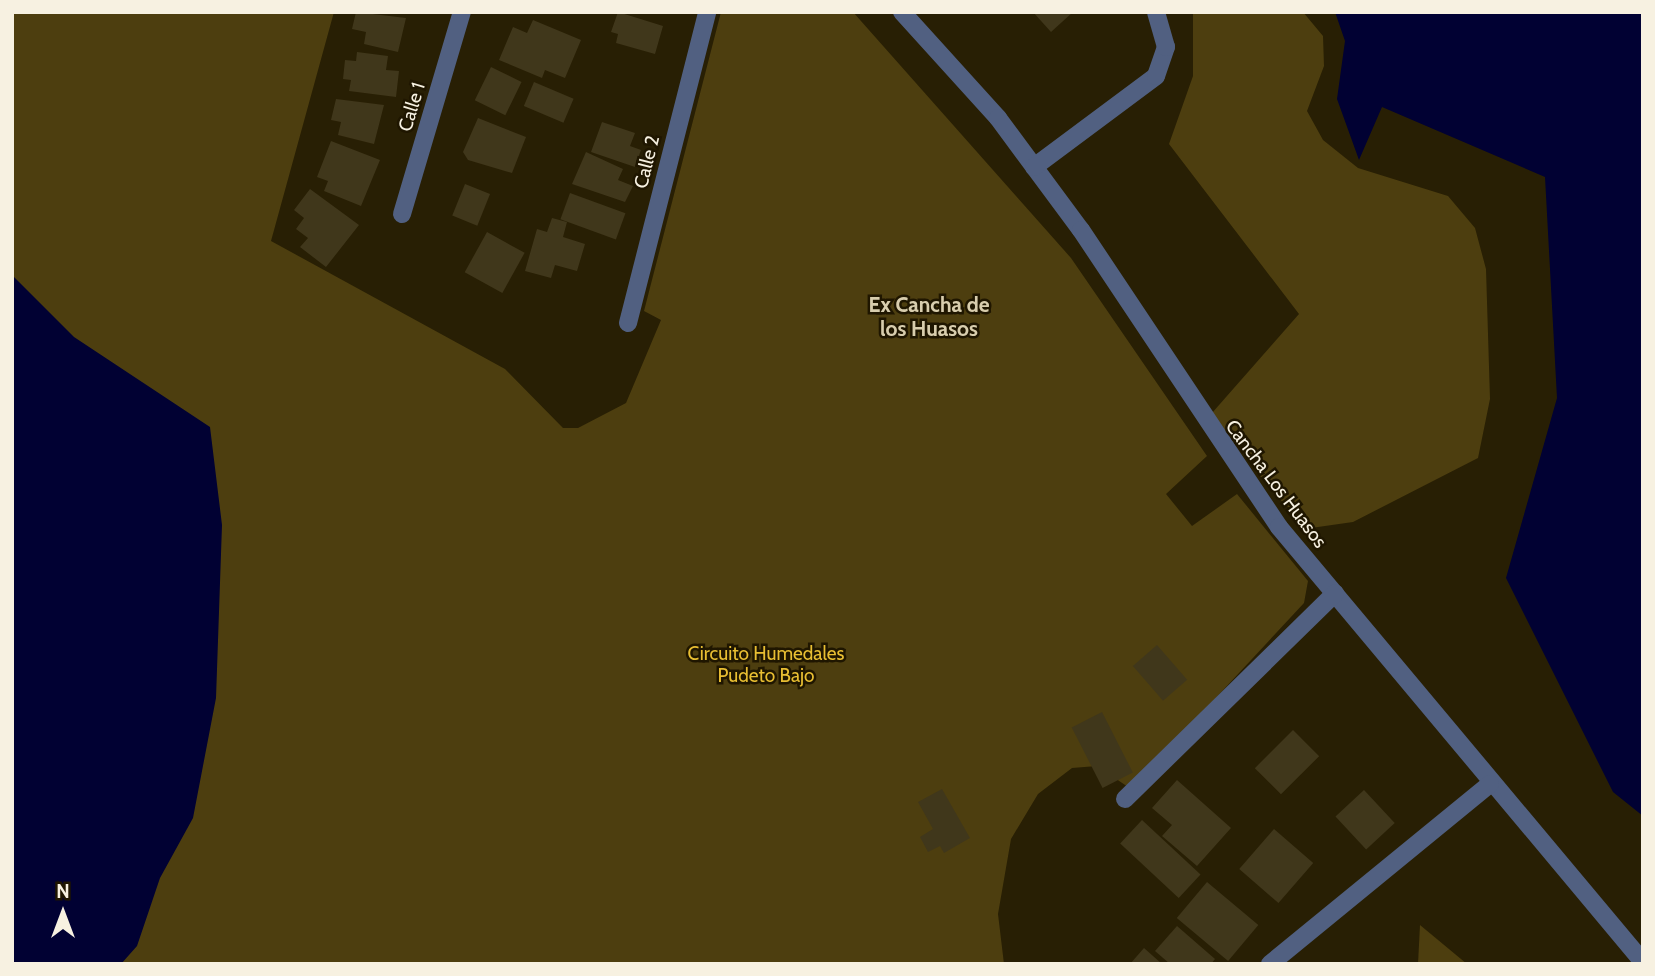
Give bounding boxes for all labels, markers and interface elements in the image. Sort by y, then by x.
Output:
street label: Calle 1 [394,80,430,134]
street label: Calle 2 [629,133,665,191]
district label: Ex Cancha de los Huasos [869,292,989,342]
street label: Cancha Los Huasos [1221,416,1331,552]
park label: Circuito Humedales Pudeto Bajo [688,643,844,687]
north arrow [28,878,98,948]
text: N [56,880,70,903]

